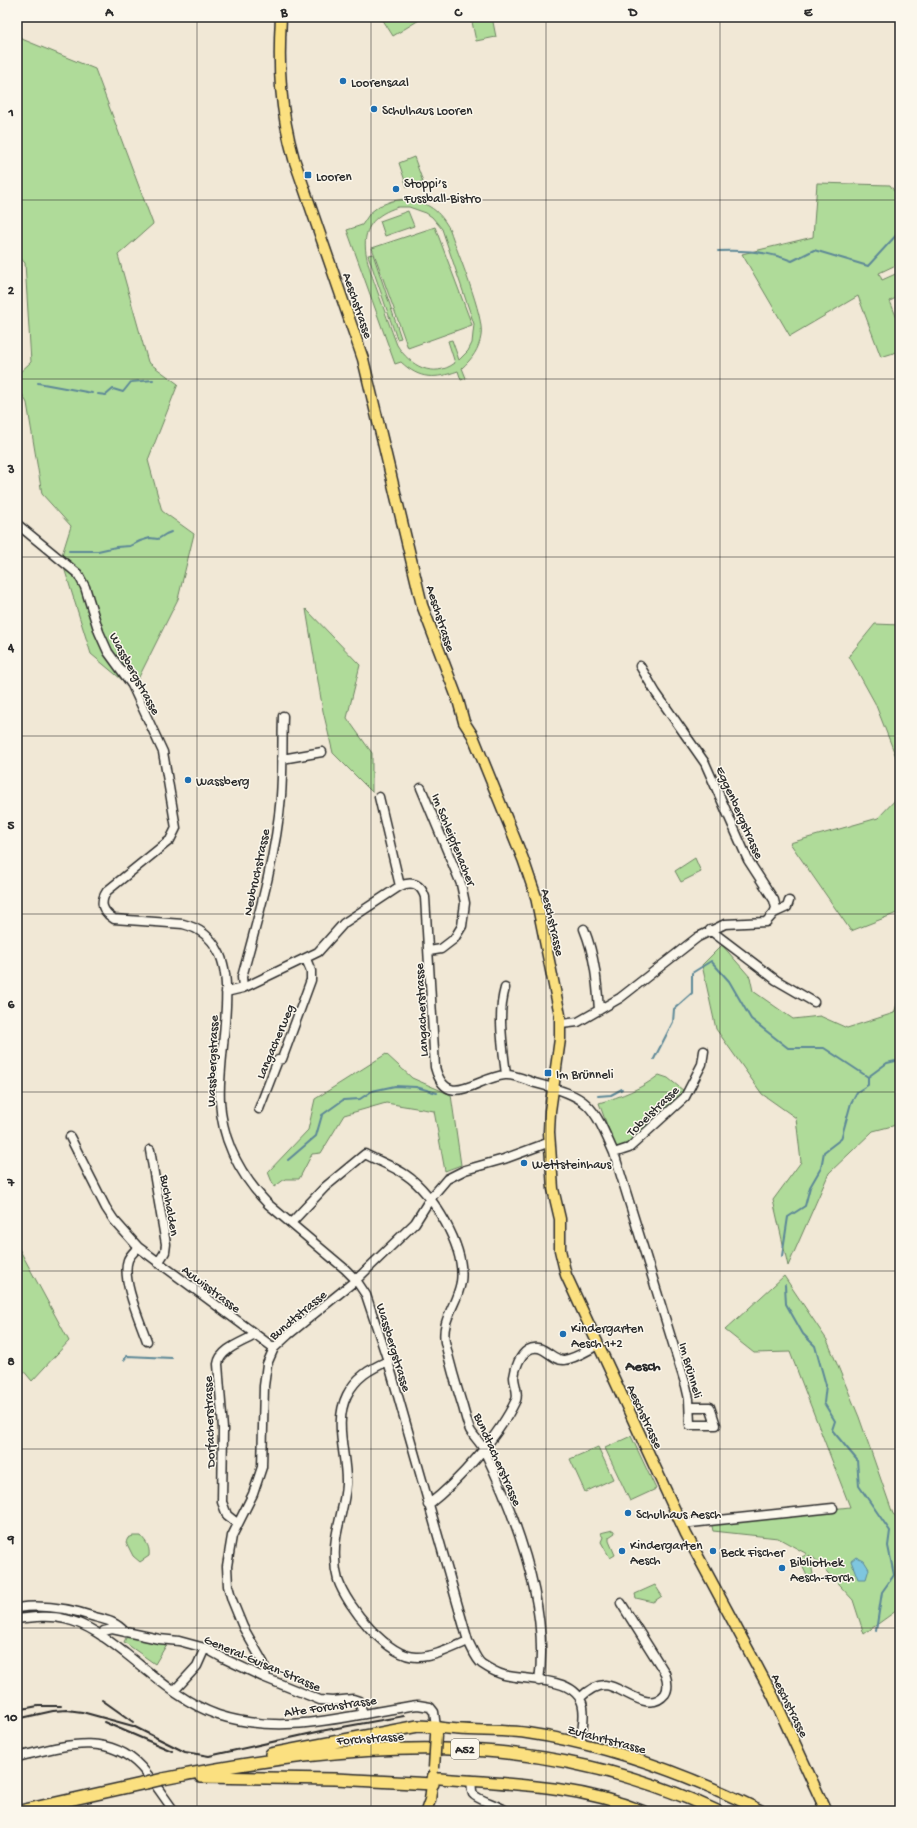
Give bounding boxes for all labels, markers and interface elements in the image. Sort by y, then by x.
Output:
text: A [104,6,114,21]
text: B [280,6,289,21]
text: C [453,6,463,21]
text: D [628,6,638,21]
text: E [804,6,813,21]
marker: Loorensaal [338,76,348,86]
place label: Loorensaal [351,76,409,91]
marker: Schulhaus Looren [369,104,379,114]
place label: Schulhaus Looren [382,104,473,119]
text: 1 [7,106,14,121]
marker: Looren [303,170,313,180]
place label: Looren [316,170,353,185]
place label: Stoppi’s Fussball-Bistro [403,177,481,207]
marker: Stoppi’s Fussball-Bistro [391,184,401,194]
street label: Aeschstrasse [338,271,375,341]
text: 2 [8,284,15,299]
text: 3 [7,463,15,478]
street label: Aeschstrasse [422,584,457,654]
street label: Wassbergstrasse [105,631,163,718]
text: 4 [7,641,15,656]
street label: Eggenbergstrasse [712,764,766,862]
marker: Wassberg [183,775,193,785]
place label: Wassberg [196,775,249,790]
street label: Im Schleipfenacher [427,791,479,890]
text: 5 [8,819,15,834]
street label: Neubruchstrasse [241,827,274,917]
street label: Aeschstrasse [537,887,567,958]
street label: Langacherstrasse [413,962,432,1057]
text: 6 [8,998,15,1013]
street label: Langacherweg [254,1002,299,1082]
street label: Wassbergstrasse [204,1015,223,1107]
marker: Im Brünneli [543,1068,553,1078]
place label: Im Brünneli [556,1068,614,1083]
street label: Tobelstrasse [624,1083,683,1141]
marker: Wettsteinhaus [519,1158,529,1168]
place label: Wettsteinhaus [532,1158,612,1173]
street label: Buchhalden [156,1173,181,1238]
text: 7 [7,1176,16,1191]
street label: Auwisstrasse [178,1263,243,1317]
street label: Bundtstrasse [266,1287,330,1345]
street label: Wassbergstrasse [372,1302,413,1394]
place label: Kindergarten Aesch 1+2 [571,1322,644,1352]
marker: Kindergarten Aesch 1+2 [558,1329,568,1339]
street label: Im Brünneli [674,1341,705,1401]
text: 8 [7,1355,15,1370]
district label: Aesch [624,1358,661,1376]
street label: Dorfacherstrasse [201,1375,220,1469]
street label: Aeschstrasse [622,1383,665,1452]
street label: Bundtacherstrasse [469,1410,524,1509]
marker: Schulhaus Aesch [623,1508,633,1518]
place label: Schulhaus Aesch [636,1508,721,1523]
text: 9 [7,1533,15,1548]
place label: Kindergarten Aesch [630,1539,703,1569]
marker: Kindergarten Aesch [617,1546,627,1556]
marker: Beck Fischer [708,1546,718,1556]
place label: Beck Fischer [720,1546,786,1561]
place label: Bibliothek Aesch-Forch [789,1556,854,1586]
marker: Bibliothek Aesch-Forch [777,1563,787,1573]
street label: General-Guisan-Strasse [201,1633,323,1696]
street label: Aeschstrasse [767,1672,811,1741]
street label: Alte Forchstrasse [283,1694,378,1721]
text: 10 [4,1711,18,1726]
street label: Zufahrtstrasse [565,1723,648,1758]
street label: Forchstrasse [335,1730,405,1749]
road number: A52 [451,1739,479,1759]

